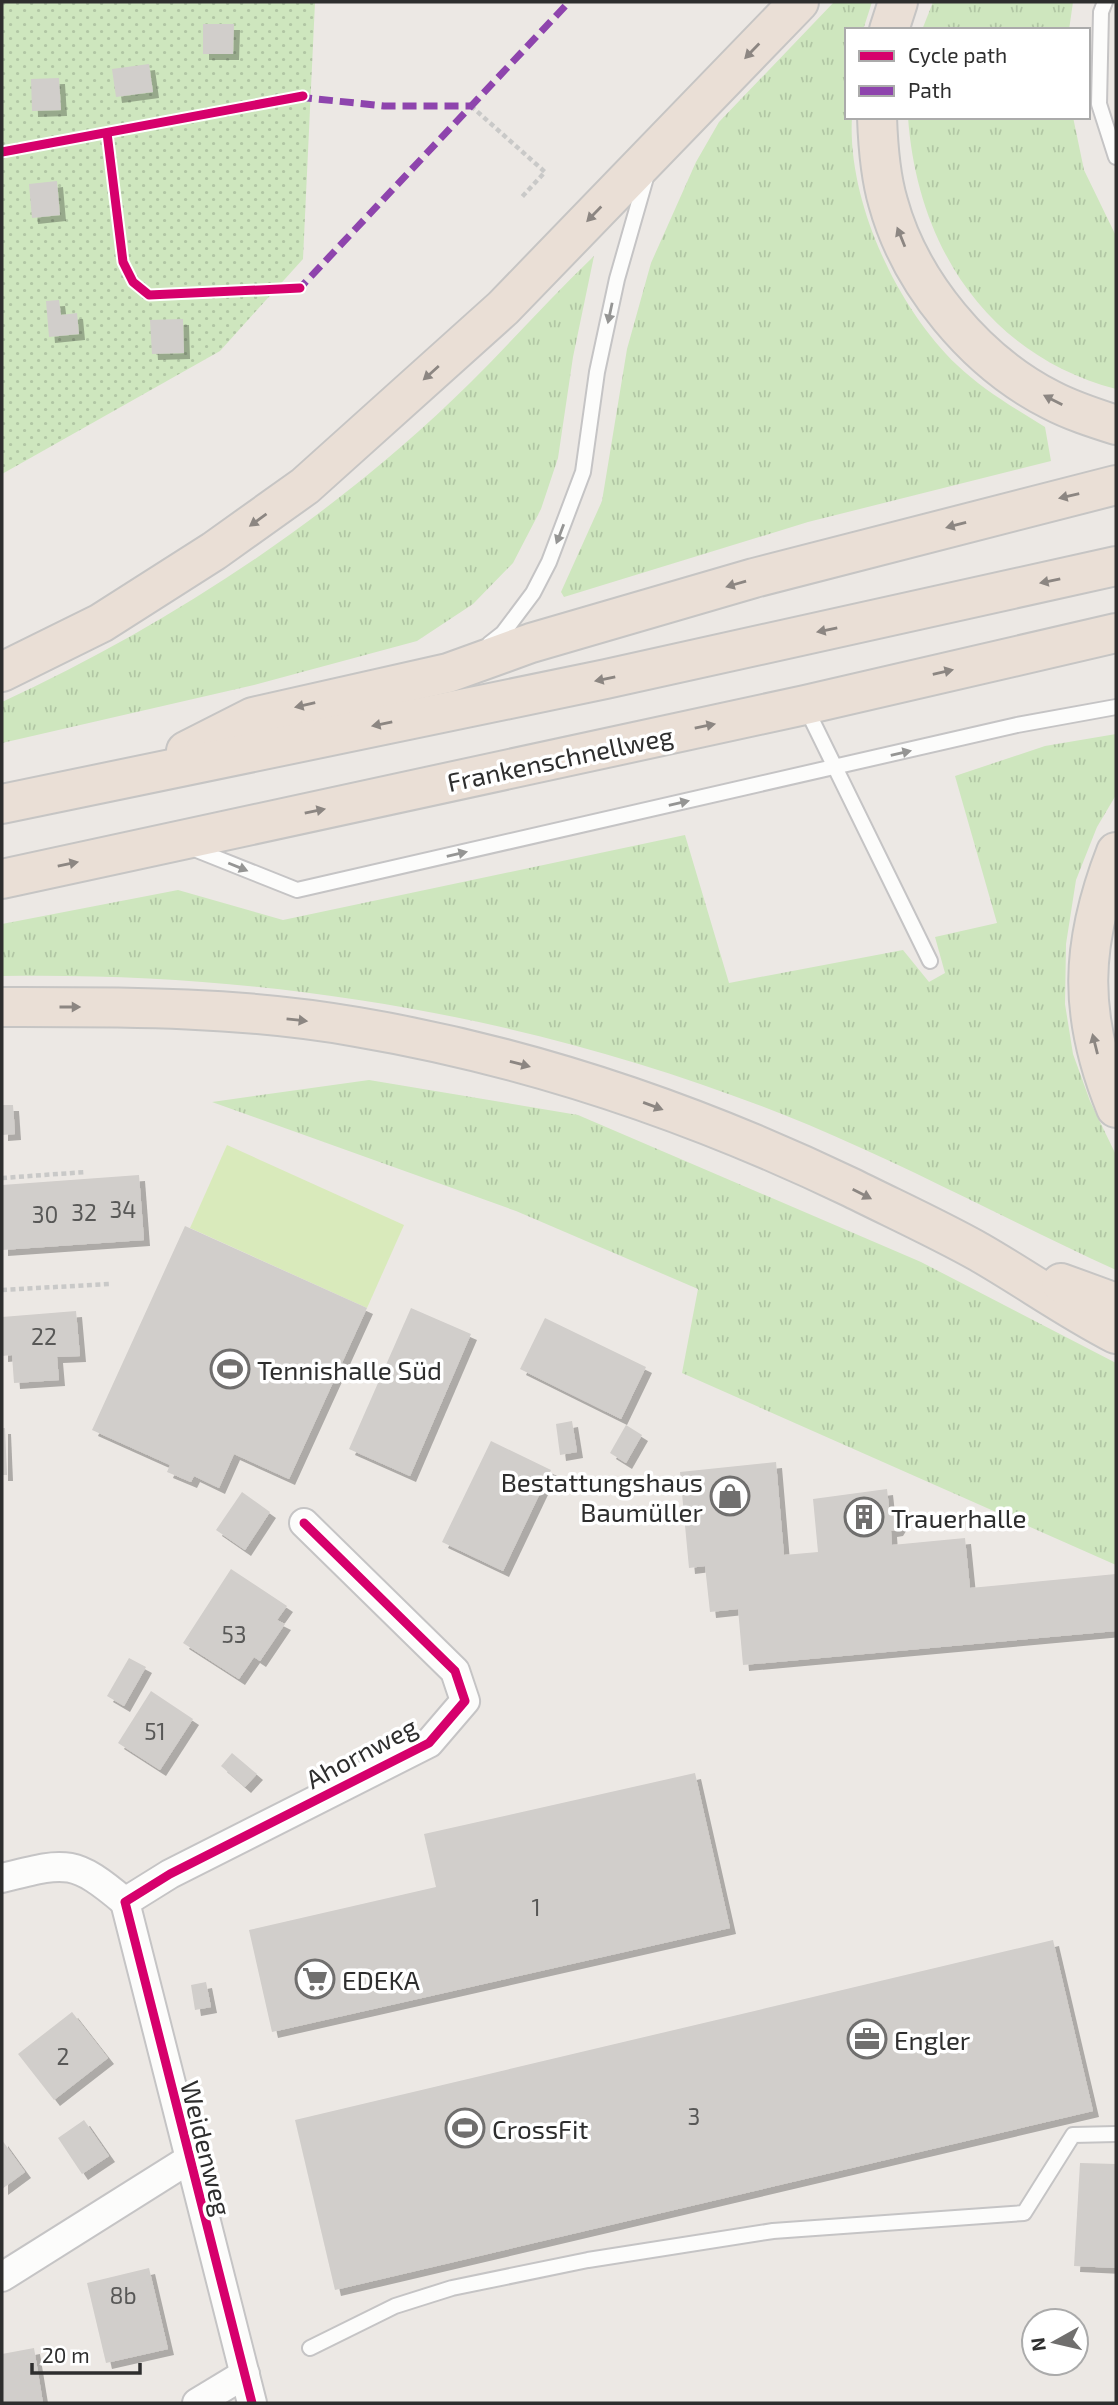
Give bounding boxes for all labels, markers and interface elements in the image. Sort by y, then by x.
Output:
legend [845,28,1090,119]
one-way arrow [744,42,760,59]
text: Cycle path [908,42,1007,67]
text: Path [908,77,952,102]
one-way arrow [586,205,602,222]
one-way arrow [895,227,907,247]
one-way arrow [604,302,615,324]
one-way arrow [422,365,440,381]
one-way arrow [1043,395,1063,406]
one-way arrow [1058,491,1080,502]
one-way arrow [249,513,267,527]
one-way arrow [945,520,966,530]
one-way arrow [554,523,565,544]
one-way arrow [1039,575,1061,586]
one-way arrow [725,579,746,589]
one-way arrow [816,624,838,635]
one-way arrow [932,667,954,678]
one-way arrow [594,673,616,684]
one-way arrow [294,700,316,711]
one-way arrow [371,719,393,730]
street label: Frankenschnellweg [444,719,676,797]
one-way arrow [694,721,716,732]
one-way arrow [890,747,912,758]
one-way arrow [668,798,690,809]
one-way arrow [304,806,326,817]
one-way arrow [446,848,468,859]
one-way arrow [58,859,80,870]
one-way arrow [228,861,249,872]
one-way arrow [59,1001,81,1013]
one-way arrow [286,1015,308,1026]
one-way arrow [1089,1032,1100,1054]
one-way arrow [509,1059,531,1070]
one-way arrow [642,1100,663,1111]
one-way arrow [853,1187,873,1199]
house number: 34 [110,1195,136,1223]
house number: 32 [71,1198,97,1226]
house number: 30 [32,1200,58,1228]
house number: 22 [31,1322,57,1350]
sports icon: Tennishalle Süd [209,1348,251,1390]
place label: Tennishalle Süd [257,1354,442,1385]
place label: Bestattungshaus Baumüller [501,1466,703,1527]
shop icon: Bestattungshaus Baumüller [709,1475,751,1517]
building icon: Trauerhalle [843,1496,885,1538]
place label: Trauerhalle [891,1502,1026,1533]
house number: 53 [221,1620,247,1648]
street label: Ahornweg [300,1710,422,1794]
house number: 51 [144,1717,166,1745]
house number: 1 [531,1893,541,1921]
supermarket icon: EDEKA [294,1958,336,2000]
place label: EDEKA [342,1964,420,1995]
office icon: Engler [846,2018,888,2060]
place label: Engler [894,2024,970,2055]
house number: 2 [57,2042,69,2070]
street label: Weidenweg [175,2077,239,2219]
house number: 3 [688,2102,700,2130]
sports icon: CrossFit [444,2107,486,2149]
place label: CrossFit [492,2113,589,2144]
house number: 8b [109,2281,137,2309]
north arrow [1020,2307,1090,2377]
scale bar [32,2332,140,2376]
text: N [1025,2336,1050,2353]
text: 20 m [42,2342,90,2367]

